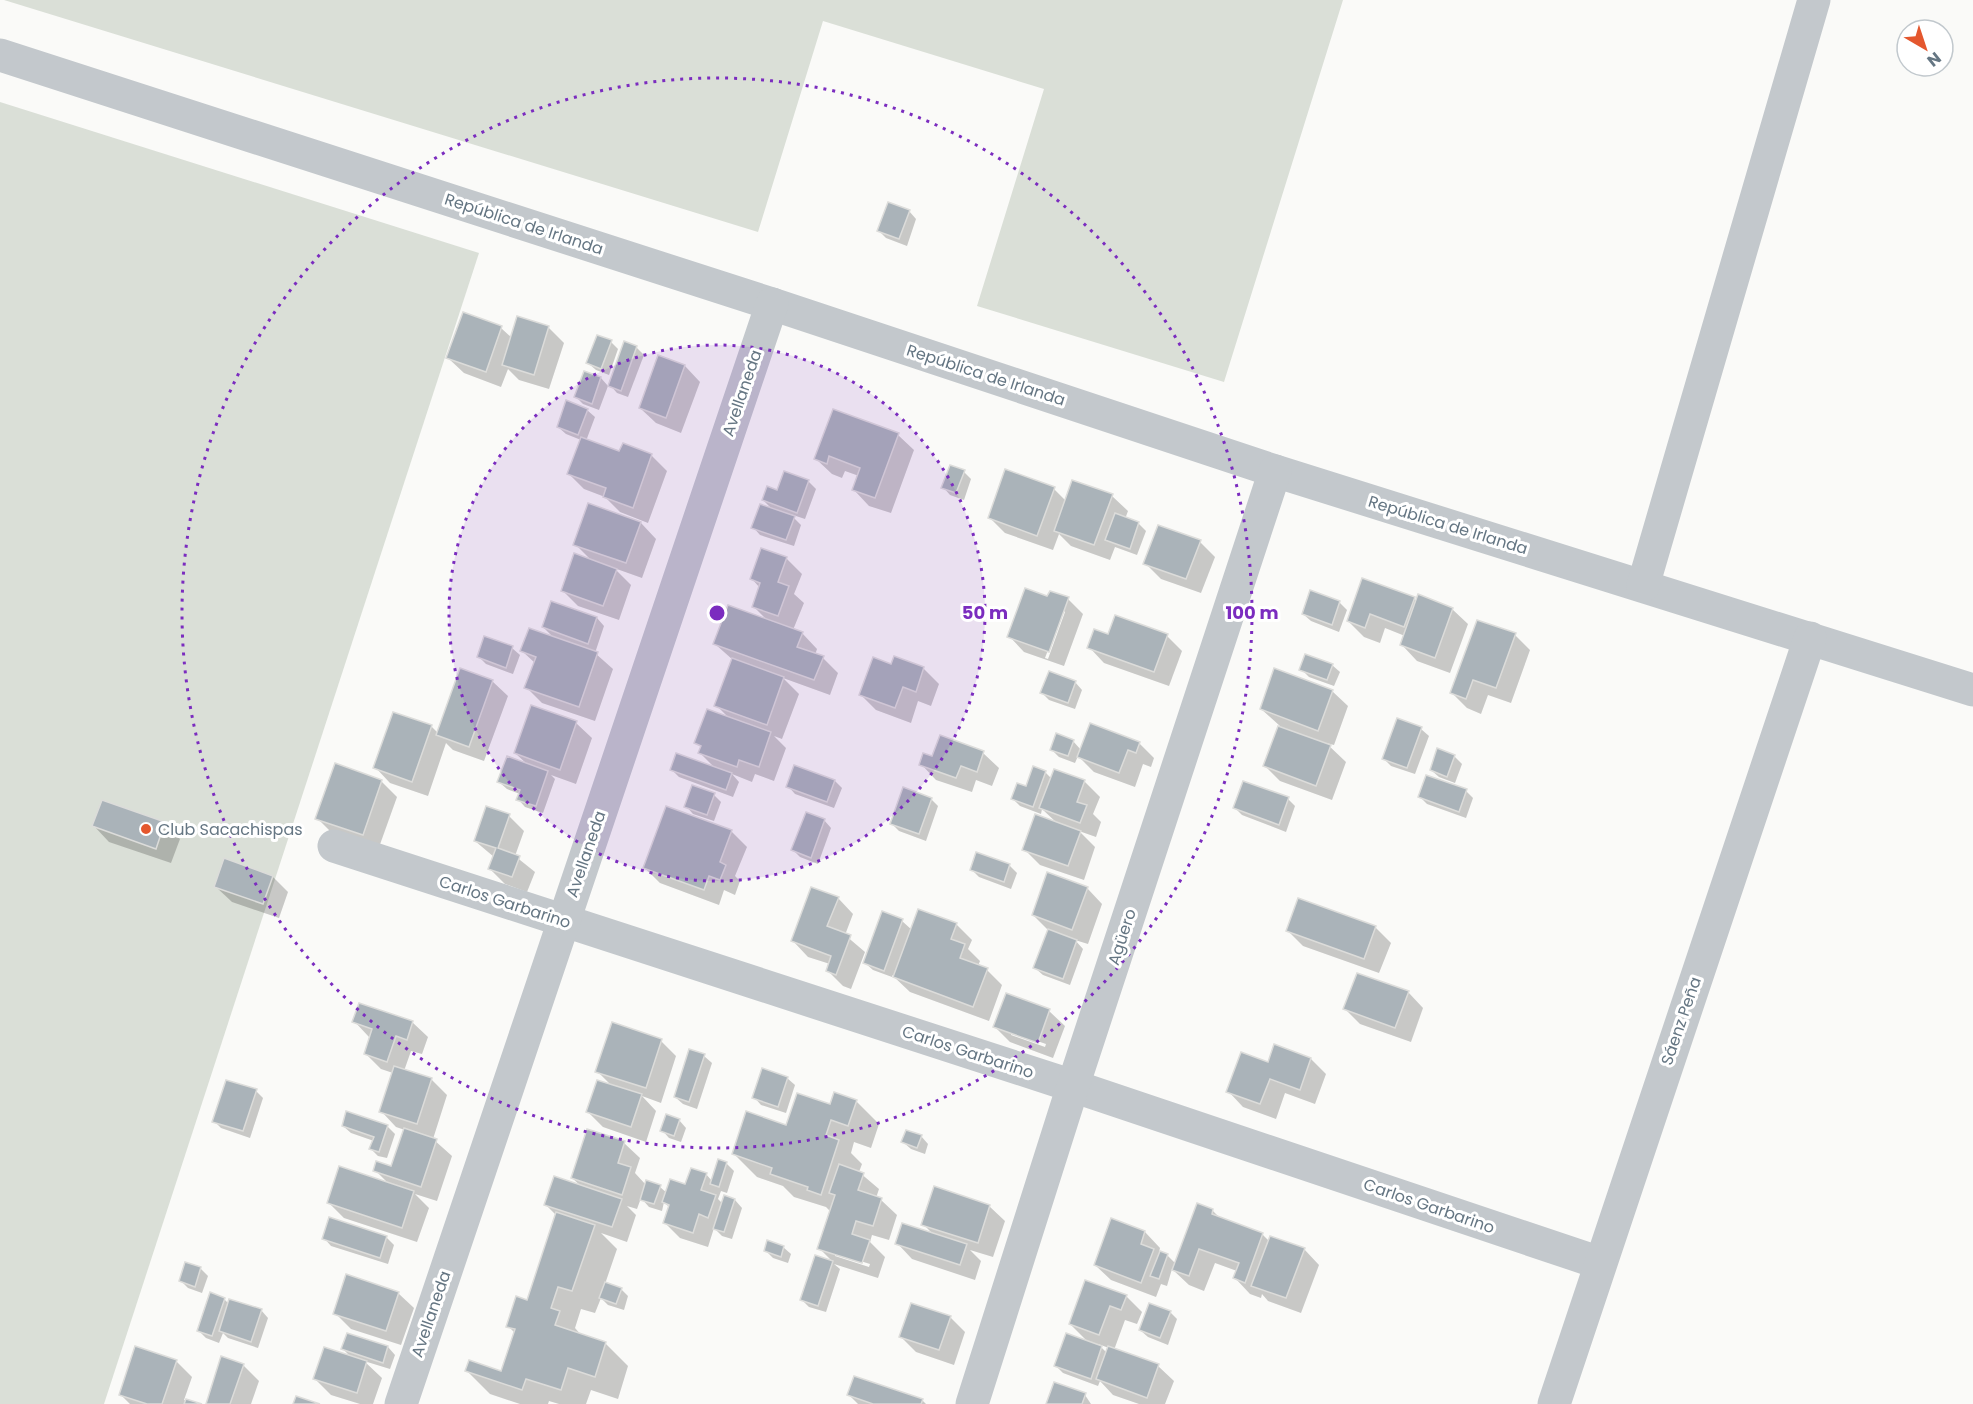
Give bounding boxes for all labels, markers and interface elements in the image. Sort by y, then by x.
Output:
north arrow [1895,18,1955,78]
text: N [1922,47,1946,72]
street label: República de Irlanda [442,187,606,261]
street label: República de Irlanda [904,338,1068,412]
street label: Avellaneda [716,347,768,439]
street label: República de Irlanda [1365,490,1531,560]
text: 50 m [962,600,1008,625]
text: 100 m [1225,600,1279,625]
centre of rings [707,603,727,623]
street label: Avellaneda [560,808,612,900]
place label: Club Sacachispas [158,818,303,841]
marker: Club Sacachispas [139,822,153,836]
street label: Carlos Garbarino [436,870,574,934]
street label: Agüero [1102,906,1142,968]
street label: Sáenz Peña [1655,974,1707,1068]
street label: Carlos Garbarino [899,1020,1037,1084]
street label: Carlos Garbarino [1360,1173,1498,1239]
street label: Avellaneda [405,1268,457,1360]

